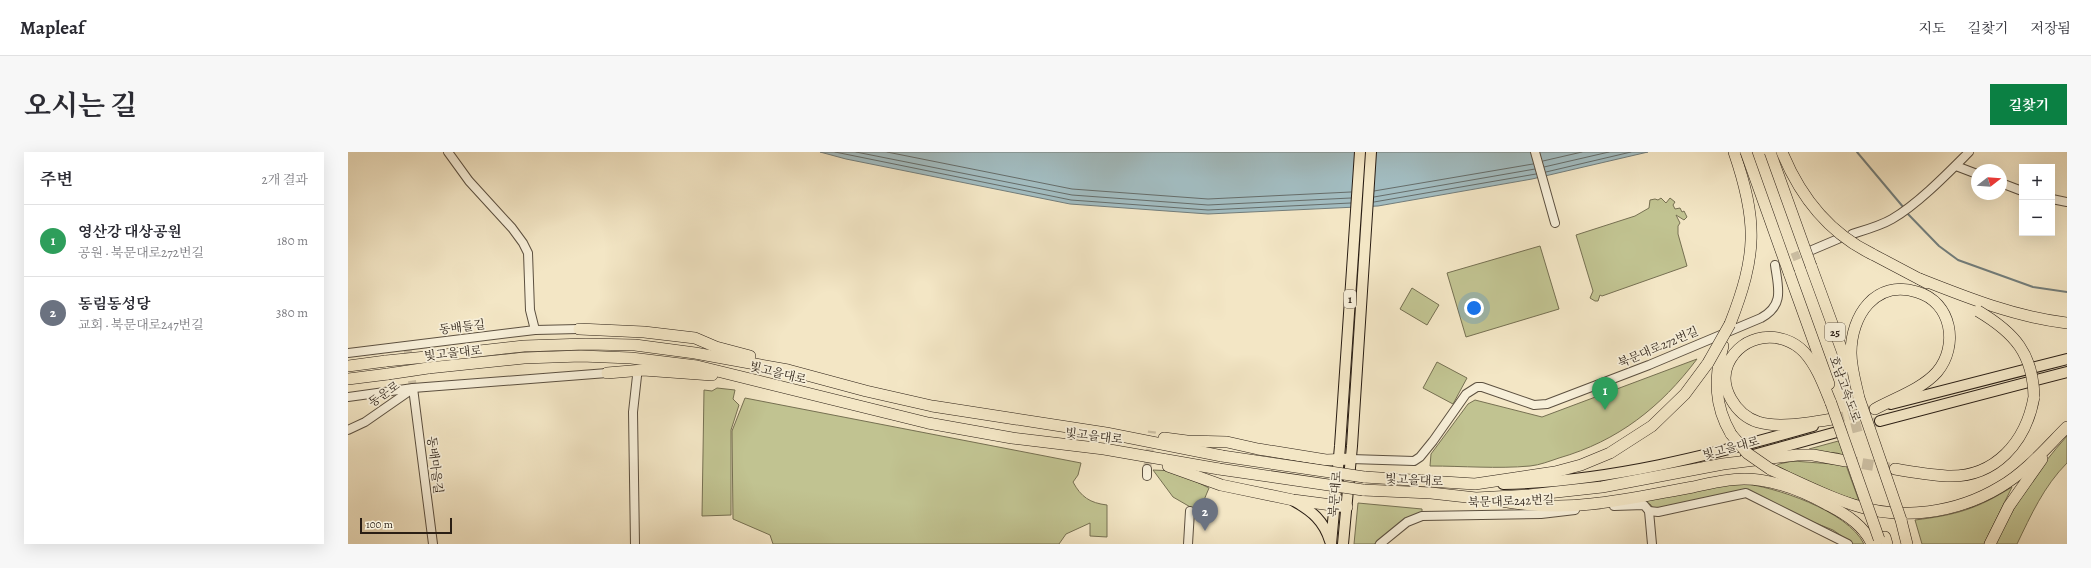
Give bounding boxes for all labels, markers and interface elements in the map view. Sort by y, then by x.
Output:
text: Mapleaf [20,15,85,41]
text: 지도 [1919,19,1946,38]
text: 길찾기 [1968,19,2008,38]
text: 저장됨 [2030,19,2071,38]
button: 길찾기 [1990,84,2067,125]
text: 오시는 길 [24,87,137,125]
north arrow [1971,164,2007,200]
map controls [2019,164,2055,236]
button: + [2019,164,2055,200]
text: 주변 [40,168,73,191]
text: 2개 결과 [262,171,308,188]
button: − [2019,200,2055,236]
text: 영산강 대상공원 [78,222,182,242]
text: 1 [51,232,55,249]
text: 180 m [277,232,308,249]
text: 공원 · 북문대로272번길 [78,244,204,261]
road number: 1 [1344,290,1356,308]
text: 동림동성당 [78,294,150,314]
your location [1464,298,1484,318]
text: 2 [50,304,56,321]
text: 380 m [276,304,308,321]
text: 교회 · 북문대로247번길 [78,316,204,333]
street label: 동배들길 [438,316,486,338]
street label: 북문대로272번길 [1615,323,1701,371]
road number: 25 [1825,323,1845,341]
street label: 빛고을대로 [423,342,483,364]
street label: 호남고속도로 [1826,354,1865,425]
street label: 빛고을대로 [748,358,808,388]
street label: 동운로 [365,377,403,411]
pin: 1 [1592,377,1618,410]
street label: 빛고을대로 [1064,425,1124,448]
street label: 빛고을대로 [1701,433,1761,463]
street label: 동배마을길 [424,435,446,495]
street label: 북문대로 [1325,470,1345,518]
street label: 빛고을대로 [1385,470,1444,490]
street label: 북문대로242번길 [1468,491,1554,511]
pin: 2 [1192,498,1218,531]
scale bar [360,516,452,535]
text: 100 m [366,517,393,532]

